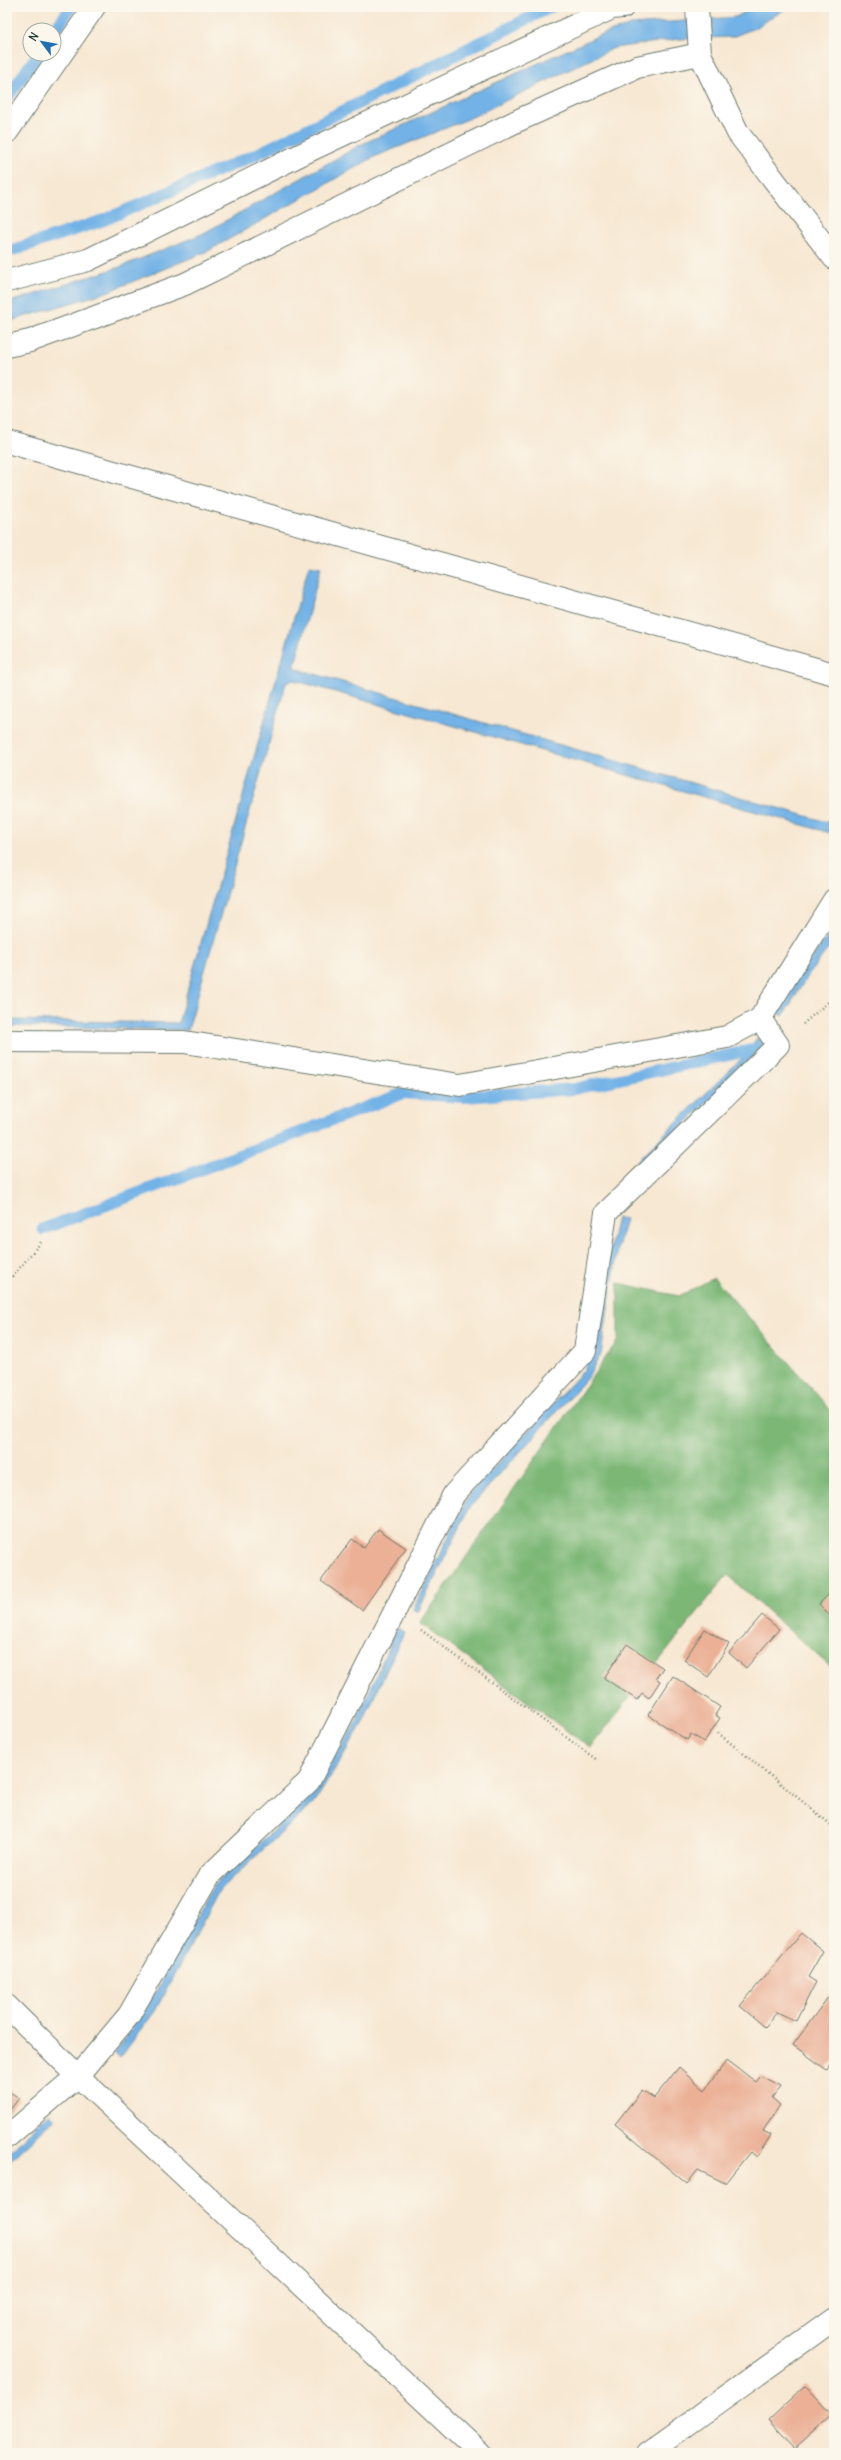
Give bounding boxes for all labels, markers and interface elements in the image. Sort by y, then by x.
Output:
north arrow [22,22,62,62]
text: N [26,30,41,44]

